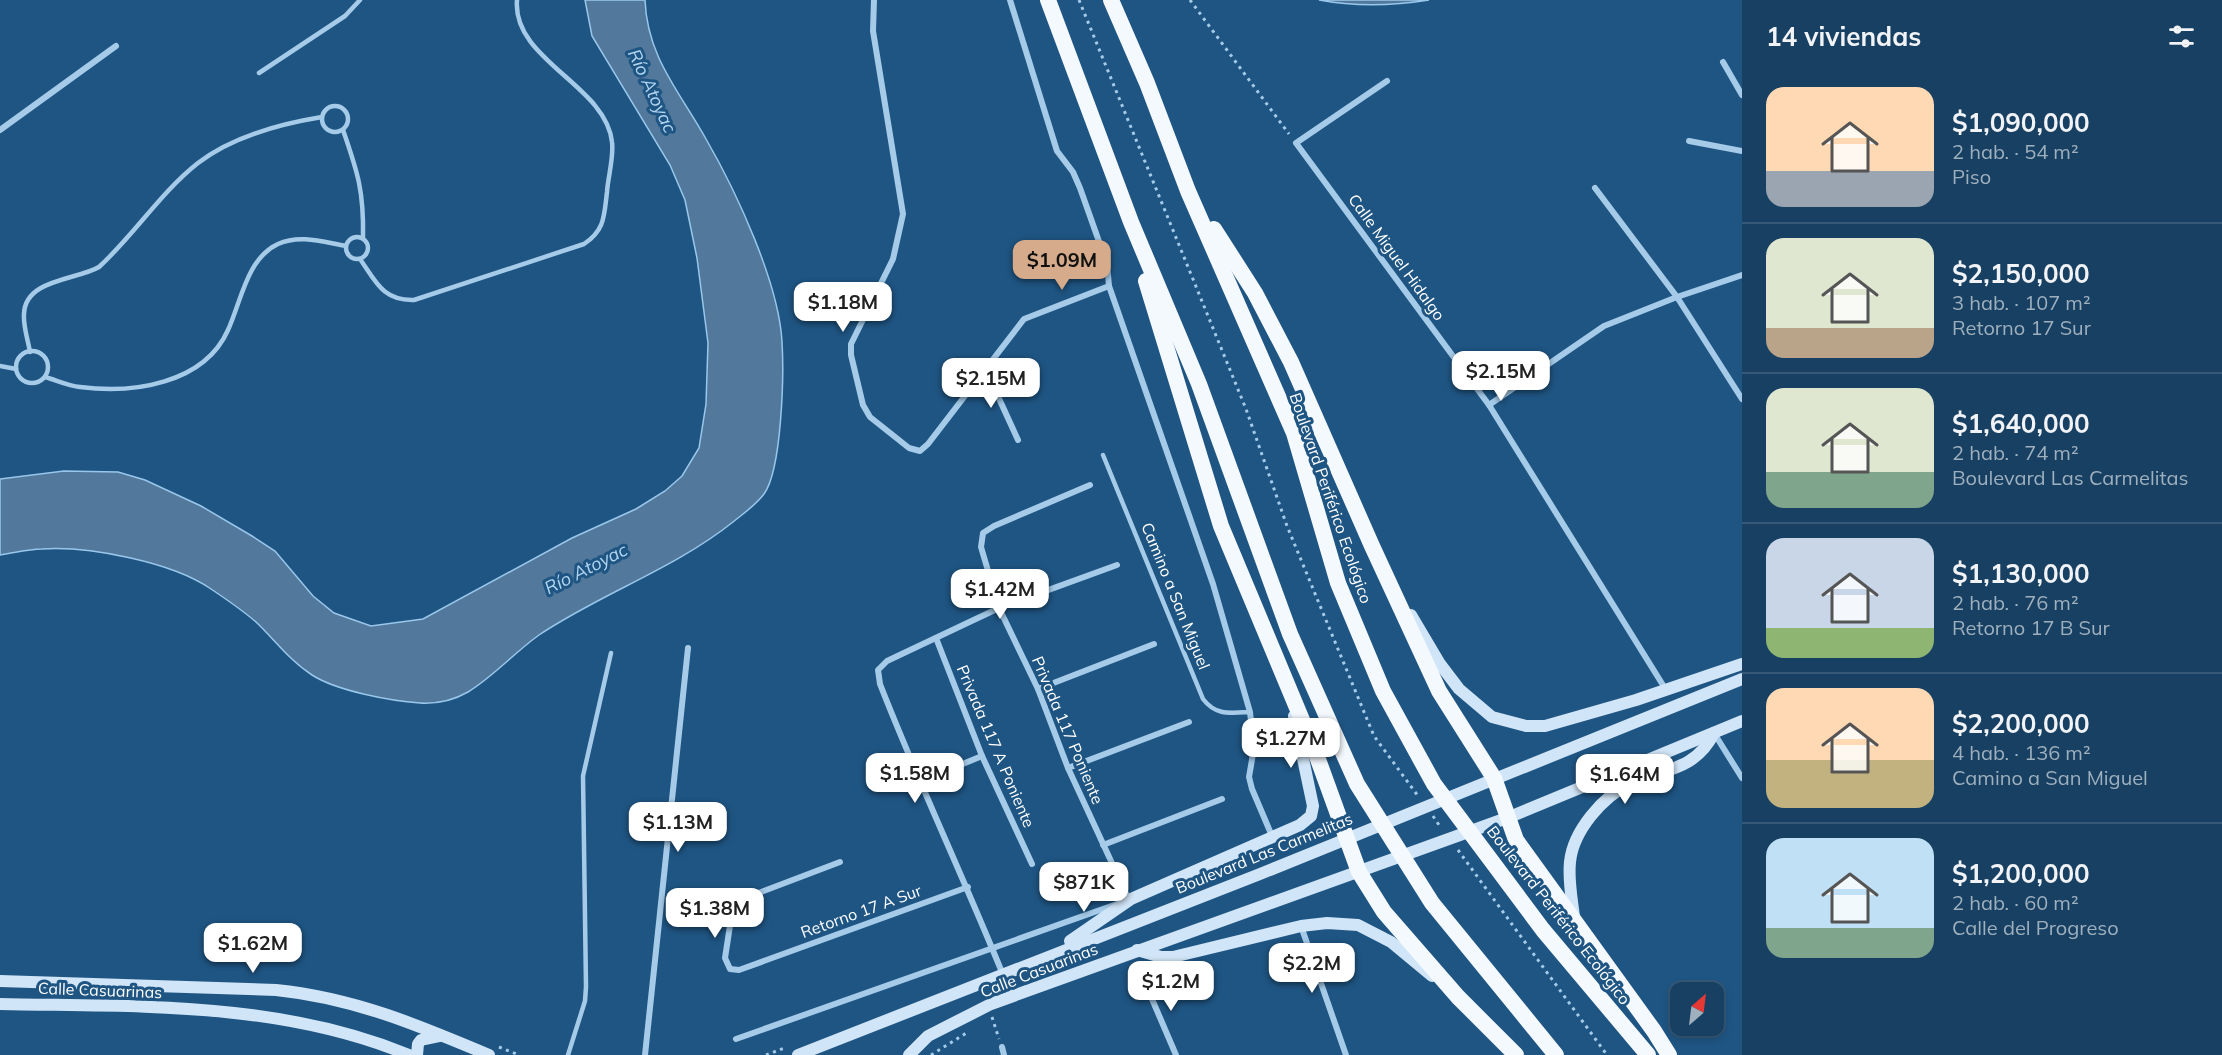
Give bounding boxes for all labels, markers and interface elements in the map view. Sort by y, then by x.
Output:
text: 14 viviendas [1766,20,1921,53]
icon: filters [2165,20,2198,53]
water label: Río Atoyac [623,45,682,137]
text: $1,090,000 [1952,106,2090,139]
icon: home [1814,111,1886,183]
text: 2 hab. · 54 m² [1952,139,2079,164]
text: Piso [1952,164,1991,189]
street label: Calle Miguel Hidalgo [1344,190,1450,324]
pin: $1.09M [1013,240,1111,291]
text: $1.09M [1027,247,1097,272]
text: $2,150,000 [1952,257,2090,290]
icon: home [1814,262,1886,334]
pin: $1.18M [794,282,892,333]
text: $1.18M [808,289,878,314]
text: 3 hab. · 107 m² [1952,290,2091,315]
text: Retorno 17 Sur [1952,315,2091,340]
pin: $2.15M [1452,351,1550,402]
pin: $2.15M [942,358,1040,409]
text: $2.15M [1466,358,1536,383]
text: $2.15M [956,365,1026,390]
street label: Boulevard Periférico Ecológico [1285,390,1377,606]
text: $1,640,000 [1952,407,2090,440]
icon: home [1814,412,1886,484]
text: 2 hab. · 74 m² [1952,440,2079,465]
text: Boulevard Las Carmelitas [1952,465,2188,490]
street label: Camino a San Miguel [1137,520,1215,672]
water label: Río Atoyac [540,538,631,599]
text: $1,130,000 [1952,557,2090,590]
icon: home [1814,562,1886,634]
pin: $1.42M [951,569,1049,620]
text: $1.42M [965,576,1035,601]
text: 2 hab. · 76 m² [1952,590,2079,615]
text: Retorno 17 B Sur [1952,615,2110,640]
street label: Privada 117 Poniente [1028,653,1108,807]
street label: Privada 117 A Poniente [953,662,1039,830]
text: $2,200,000 [1952,707,2090,740]
icon: home [1814,712,1886,784]
pin: $1.27M [1242,718,1340,769]
text: $1.27M [1256,725,1326,750]
text: 4 hab. · 136 m² [1952,740,2091,765]
pin: $1.58M [866,753,964,804]
pin: $1.64M [1576,754,1674,805]
text: $1.58M [880,760,950,785]
text: $1.64M [1590,761,1660,786]
text: Camino a San Miguel [1952,765,2148,790]
pin: $1.13M [629,802,727,853]
street label: Boulevard Las Carmelitas [1173,808,1355,898]
text: $1.13M [643,809,713,834]
street label: Boulevard Periférico Ecológico [1483,822,1635,1008]
text: $1,200,000 [1952,857,2090,890]
pin: $871K [1042,862,1126,913]
icon: home [1814,862,1886,934]
text: $871K [1053,869,1115,894]
street label: Retorno 17 A Sur [798,880,924,942]
pin: $1.38M [666,888,764,939]
text: 2 hab. · 60 m² [1952,890,2079,915]
text: $1.38M [680,895,750,920]
text: Calle del Progreso [1952,915,2119,940]
pin: $1.62M [204,923,302,974]
text: $1.62M [218,930,288,955]
street label: Calle Casuarinas [977,938,1101,1002]
pin: $2.2M [1270,943,1354,994]
text: $2.2M [1283,950,1341,975]
pin: $1.2M [1129,961,1213,1012]
text: $1.2M [1142,968,1200,993]
street label: Calle Casuarinas [38,978,163,1002]
north arrow [1670,982,1724,1036]
map controls [1670,982,1724,1036]

